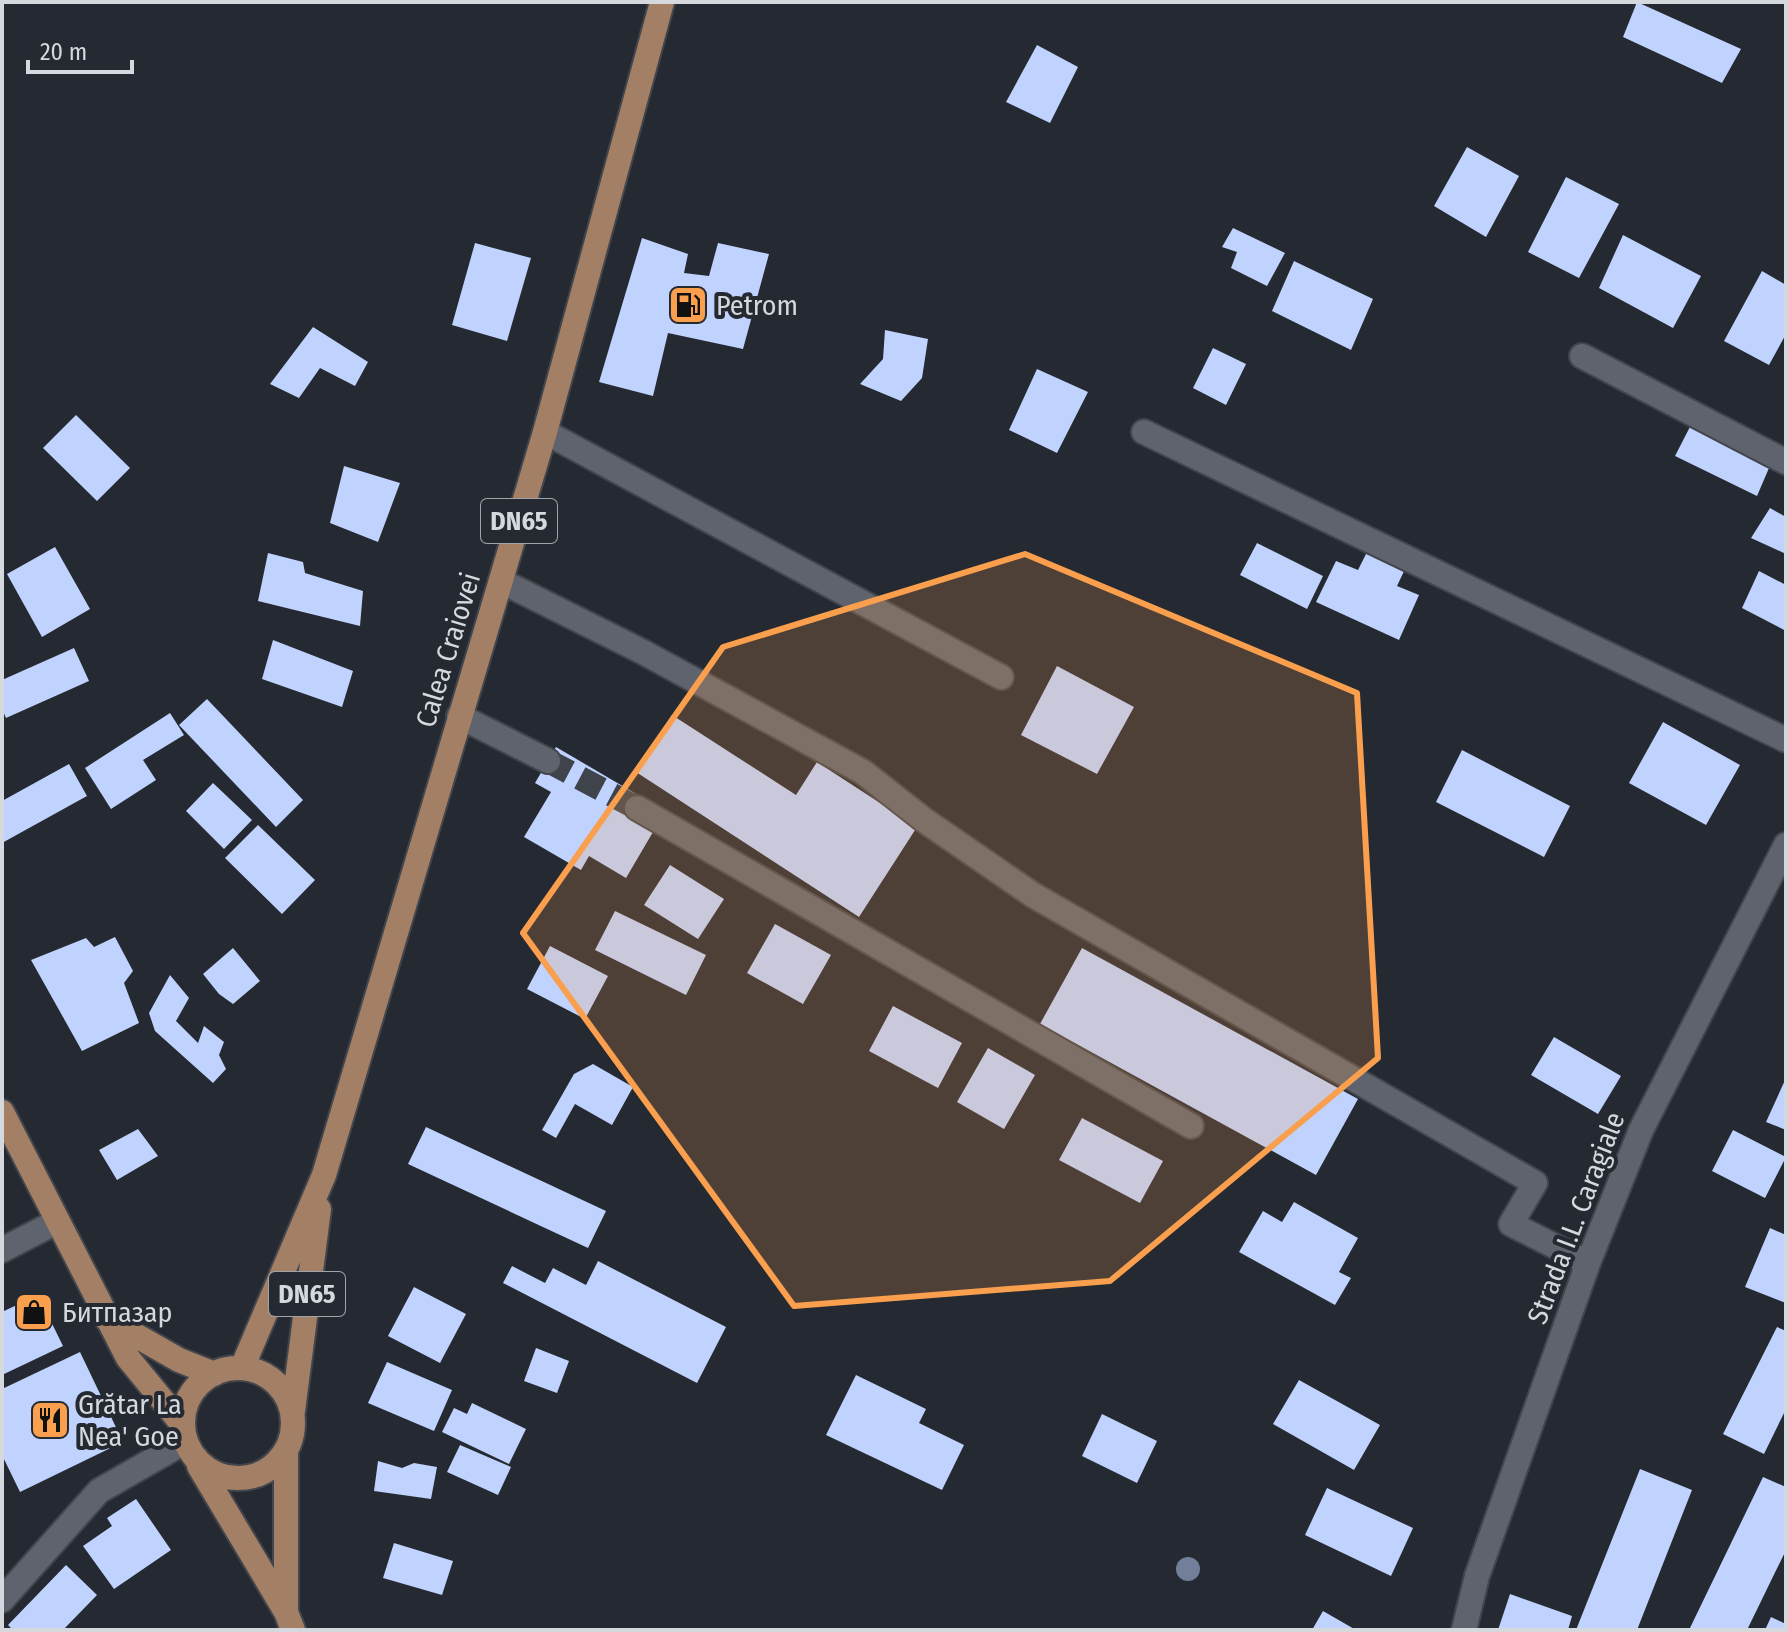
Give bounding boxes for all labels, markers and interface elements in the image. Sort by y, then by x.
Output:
scale bar [28,24,132,74]
text: 20 m [40,38,87,66]
fuel station icon: Petrom [667,284,709,326]
place label: Petrom [716,289,798,322]
road number: DN65 [481,499,557,543]
street label: Calea Craiovei [409,569,487,731]
street label: Strada I.L. Caragiale [1520,1108,1632,1328]
road number: DN65 [269,1272,345,1316]
shop icon: Битпазар [13,1291,55,1333]
place label: Битпазар [62,1296,172,1329]
place label: Grătar La Nea' Goe [78,1388,182,1453]
restaurant icon: Grătar La Nea' Goe [29,1399,71,1441]

